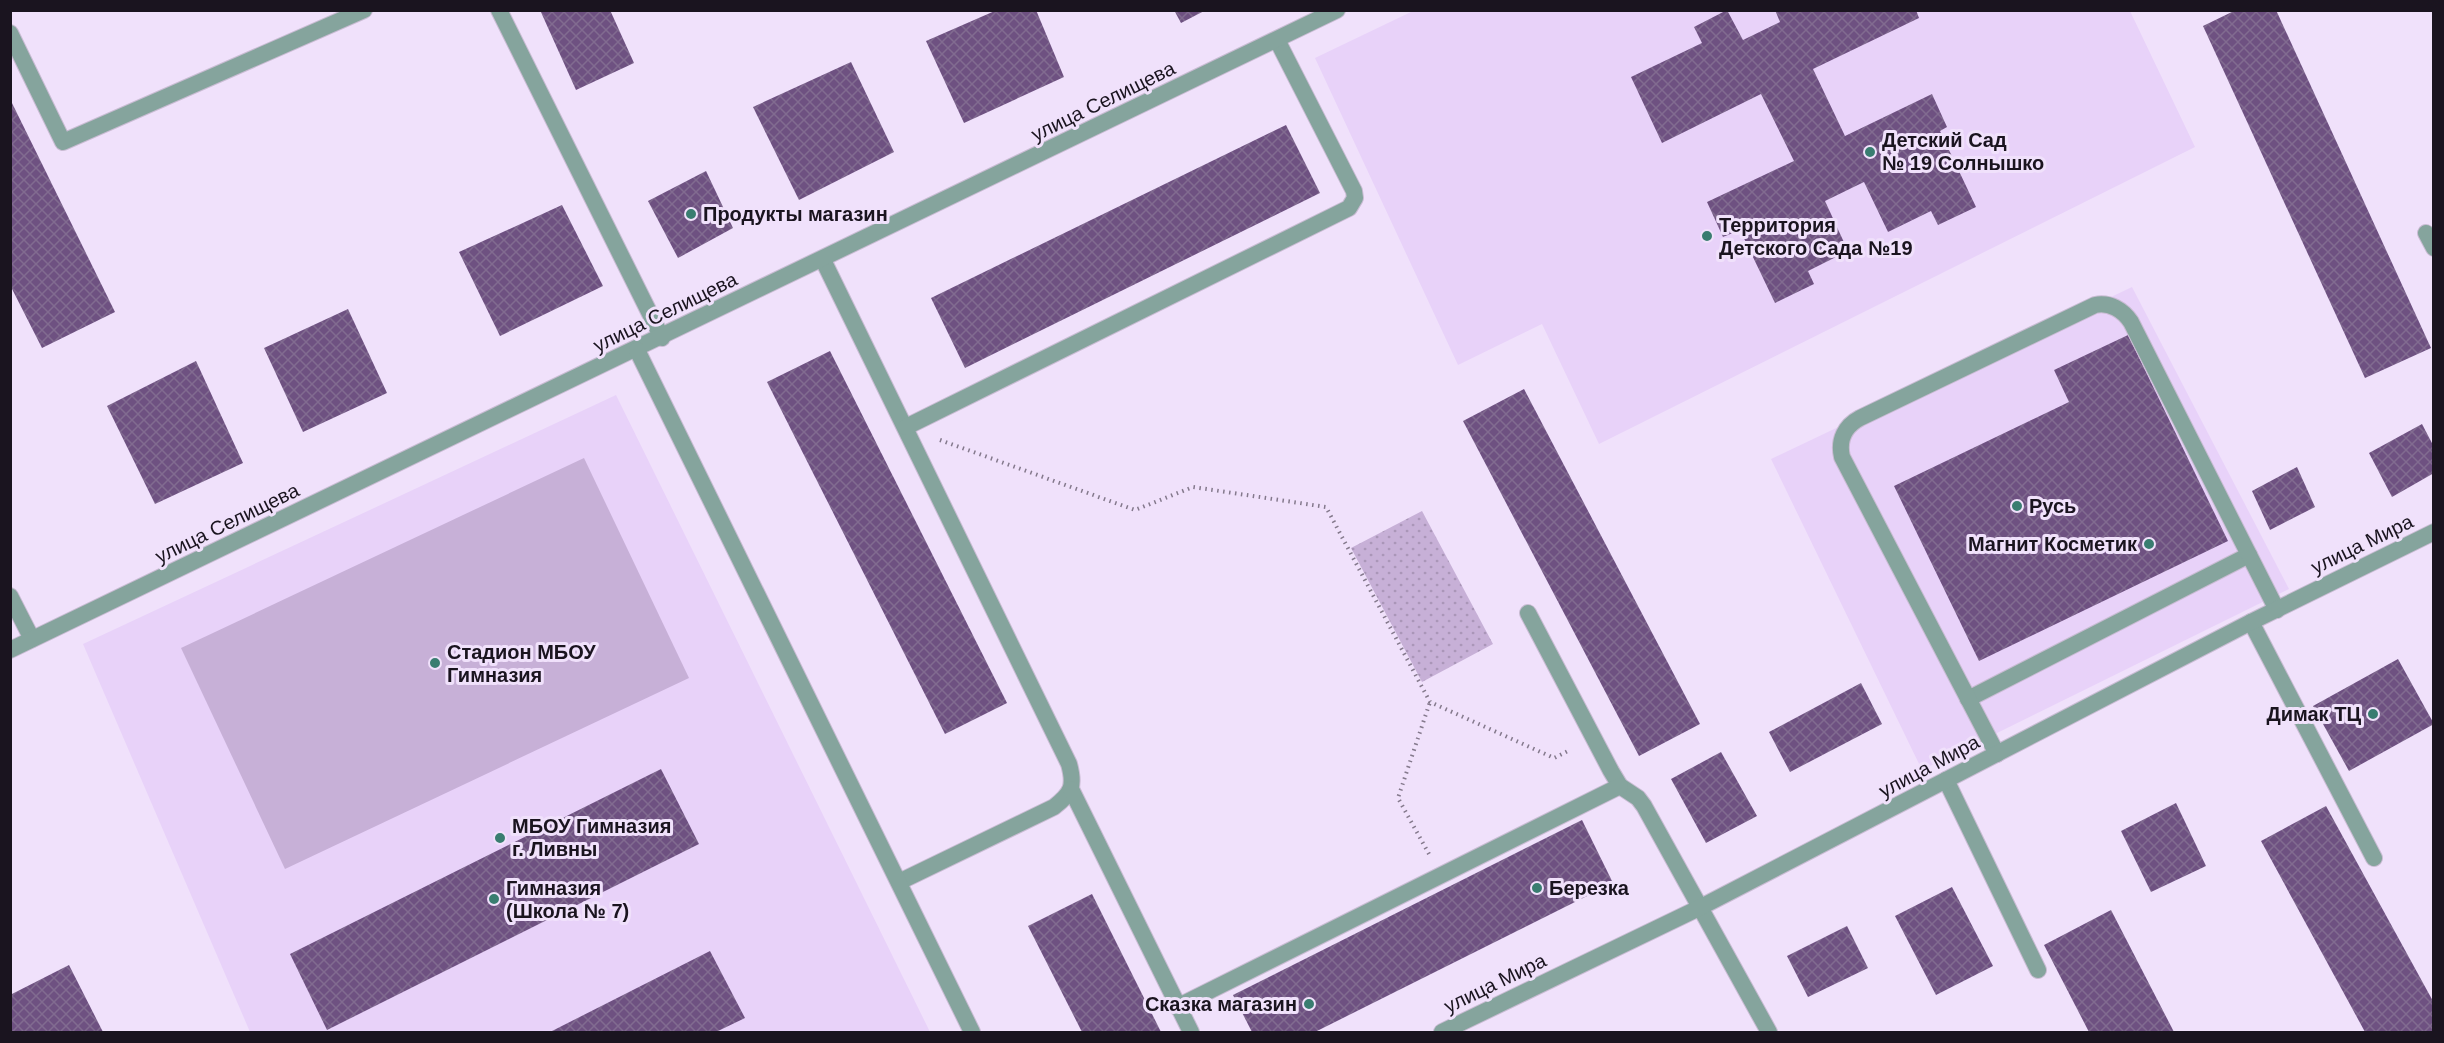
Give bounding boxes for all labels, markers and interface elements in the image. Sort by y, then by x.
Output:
street label: улица Селищева [1028,56,1179,145]
place label: Детский Сад № 19 Солнышко [1882,129,2044,174]
marker: Детский Сад № 19 Солнышко [1863,145,1877,159]
place label: Продукты магазин [703,203,888,225]
marker: Продукты магазин [684,207,698,221]
place label: Территория Детского Сада №19 [1719,214,1913,259]
marker: Территория Детского Сада №19 [1700,229,1714,243]
street label: улица Селищева [590,267,741,356]
street label: улица Селищева [152,478,303,567]
place label: Русь [2029,495,2076,517]
marker: Русь [2010,499,2024,513]
street label: улица Мира [2307,509,2417,578]
place label: Магнит Косметик [1968,533,2138,555]
marker: Магнит Косметик [2142,537,2156,551]
place label: Стадион МБОУ Гимназия [447,641,596,686]
marker: Стадион МБОУ Гимназия [428,656,442,670]
place label: Димак ТЦ [2266,703,2361,725]
marker: Димак ТЦ [2366,707,2380,721]
street label: улица Мира [1875,730,1984,802]
place label: МБОУ Гимназия г. Ливны [512,815,671,860]
marker: МБОУ Гимназия г. Ливны [493,831,507,845]
place label: Гимназия (Школа № 7) [506,877,629,922]
place label: Березка [1549,877,1630,899]
marker: Березка [1530,881,1544,895]
marker: Гимназия (Школа № 7) [487,892,501,906]
street label: улица Мира [1440,948,1550,1017]
place label: Сказка магазин [1145,993,1297,1015]
marker: Сказка магазин [1302,997,1316,1011]

